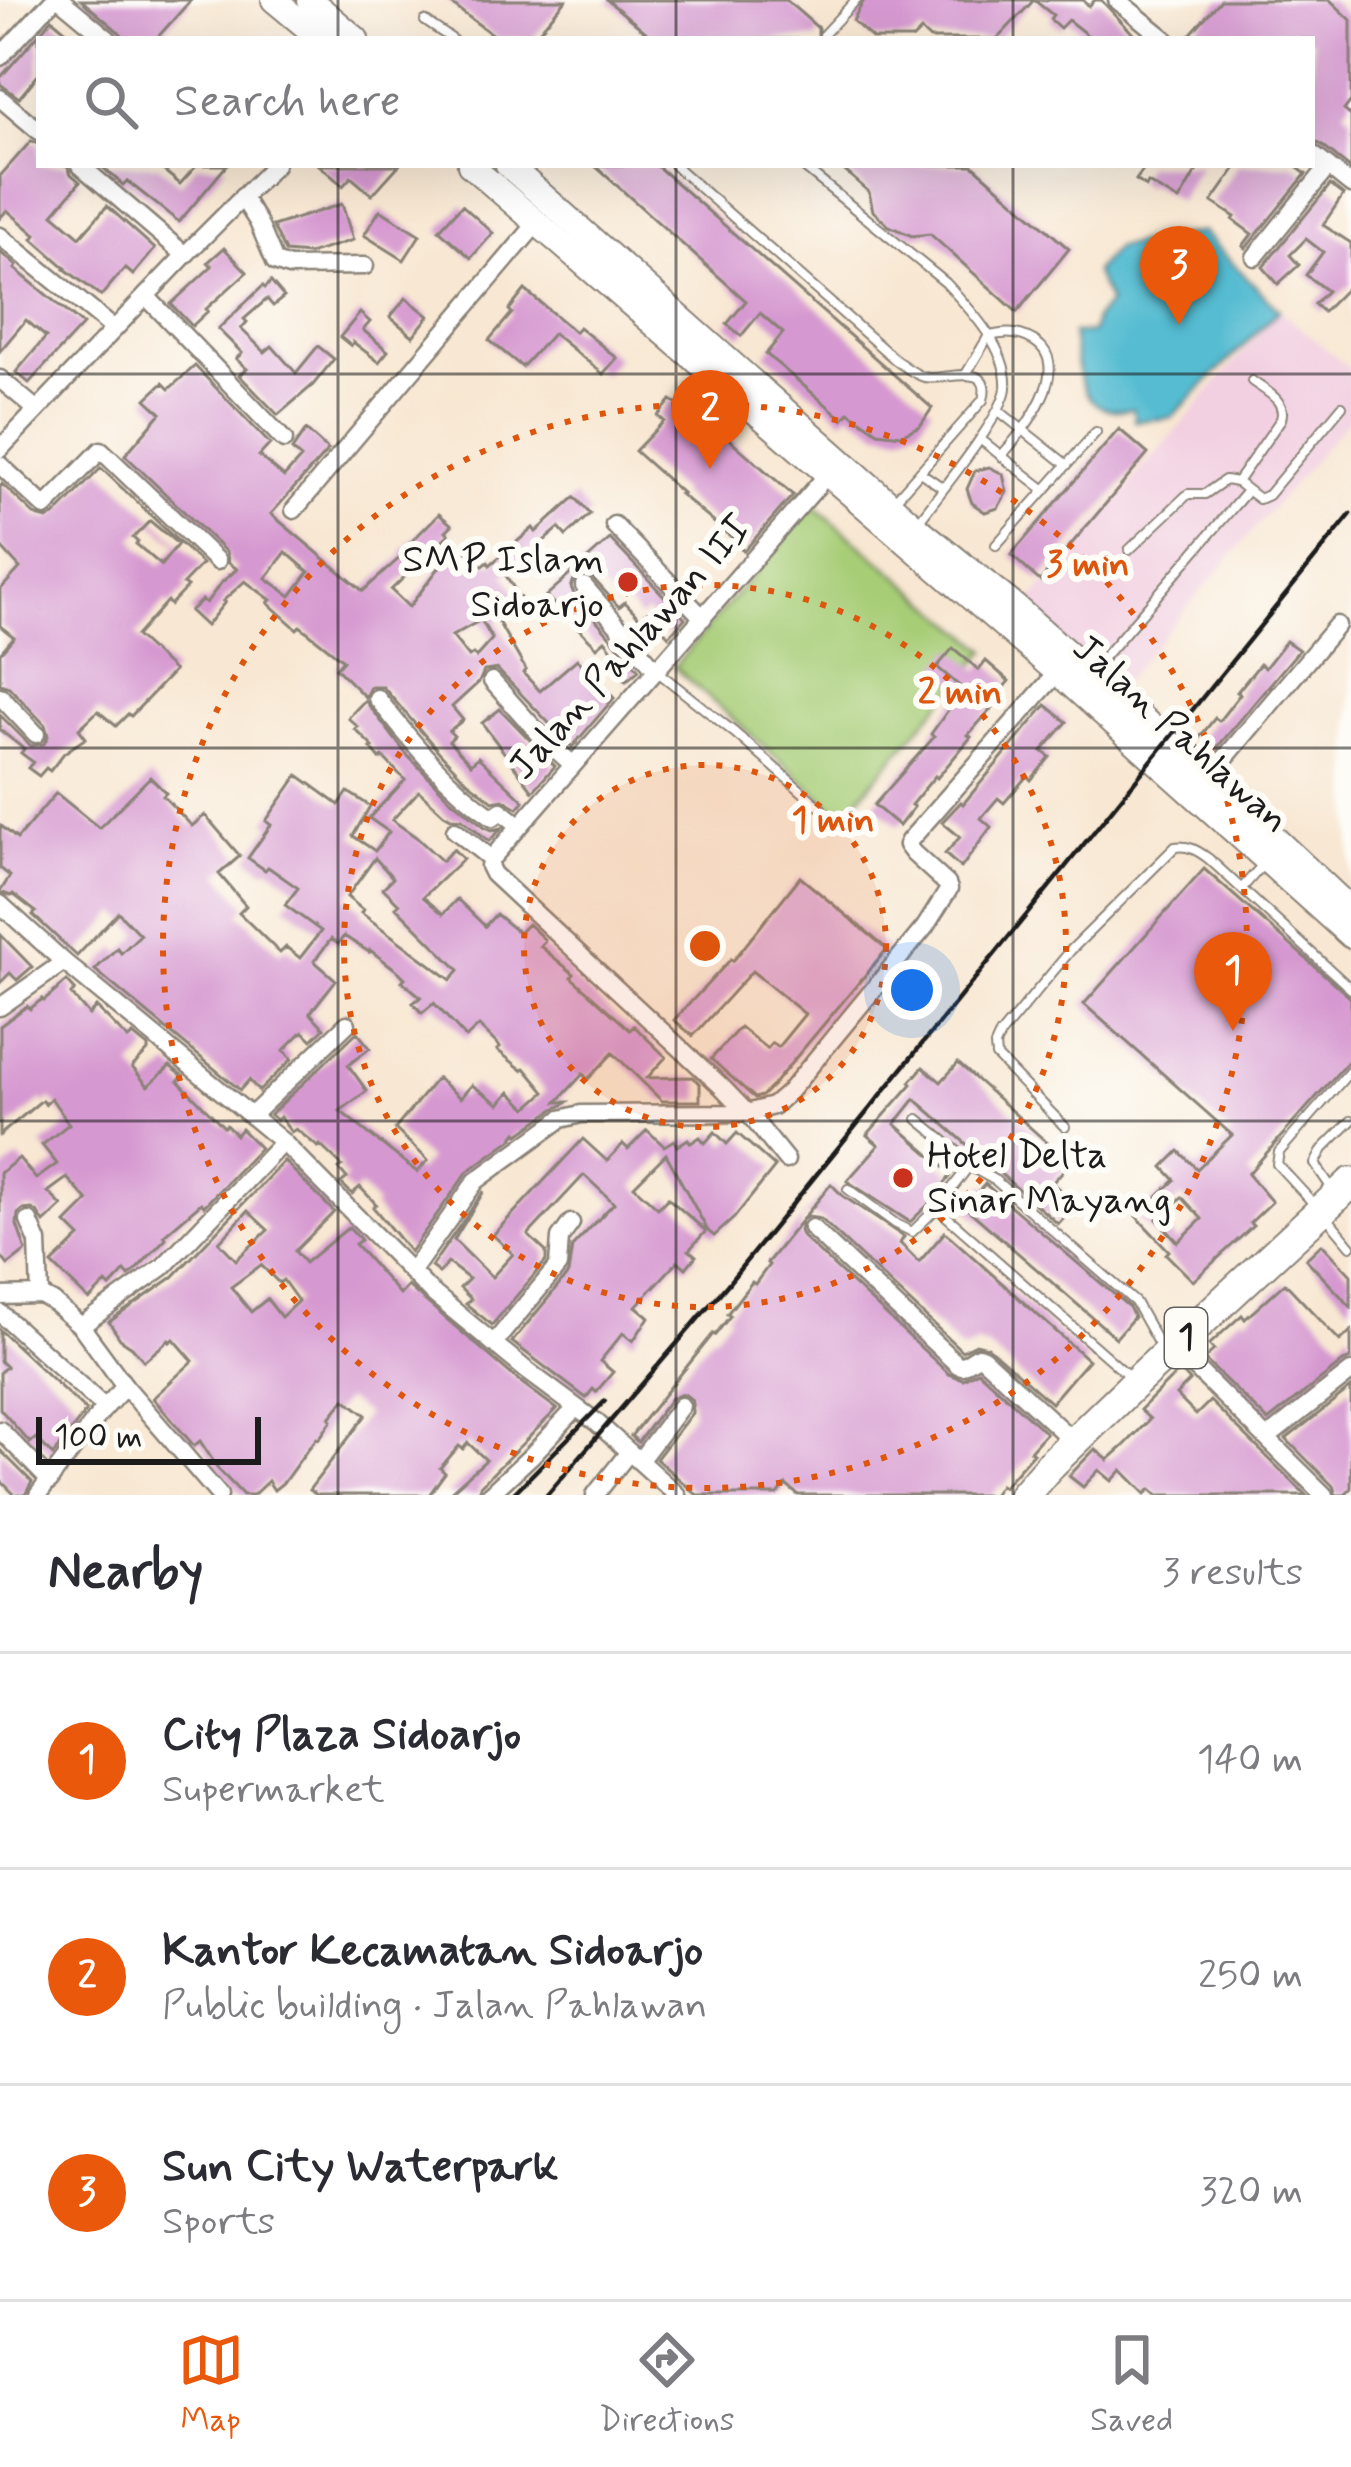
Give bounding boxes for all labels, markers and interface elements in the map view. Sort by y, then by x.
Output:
search box [36,36,1315,168]
icon: search [78,69,144,135]
text: Search here [174,73,401,132]
pin: 3 [1140,226,1218,325]
pin: 2 [671,370,749,469]
street label: Jalan Pahlawan III [498,505,764,791]
place label: SMP Islam Sidoarjo [402,535,604,631]
text: 3 min [1046,542,1130,589]
marker: SMP Islam Sidoarjo [615,569,641,595]
street label: Jalan Pahlawan [1061,624,1299,846]
text: 2 min [918,670,1002,717]
text: 1 min [792,798,874,845]
centre of rings [684,925,726,967]
pin: 1 [1194,932,1272,1031]
your location [882,960,942,1020]
place label: Hotel Delta Sinar Mayang [927,1131,1171,1227]
marker: Hotel Delta Sinar Mayang [890,1165,916,1191]
road number: 1 [1165,1308,1207,1368]
scale bar [36,1411,261,1464]
text: 100 m [54,1416,143,1460]
text: Nearby [48,1540,203,1606]
text: 3 results [1162,1548,1303,1599]
text: City Plaza Sidoarjo [162,1706,521,1765]
text: 1 [78,1735,96,1786]
text: 140 m [1197,1735,1303,1786]
text: Supermarket [162,1765,385,1816]
text: Kantor Kecamatan Sidoarjo [162,1922,703,1981]
text: 2 [77,1951,97,2002]
text: 250 m [1198,1951,1303,2002]
text: Public building · Jalan Pahlawan [162,1981,707,2032]
text: Sun City Waterpark [162,2138,558,2197]
text: 3 [78,2167,96,2218]
text: 320 m [1200,2167,1303,2218]
text: Sports [162,2197,275,2248]
tab: Map [178,2327,244,2443]
tab: Directions [599,2327,735,2443]
tab: Saved [1090,2327,1173,2443]

